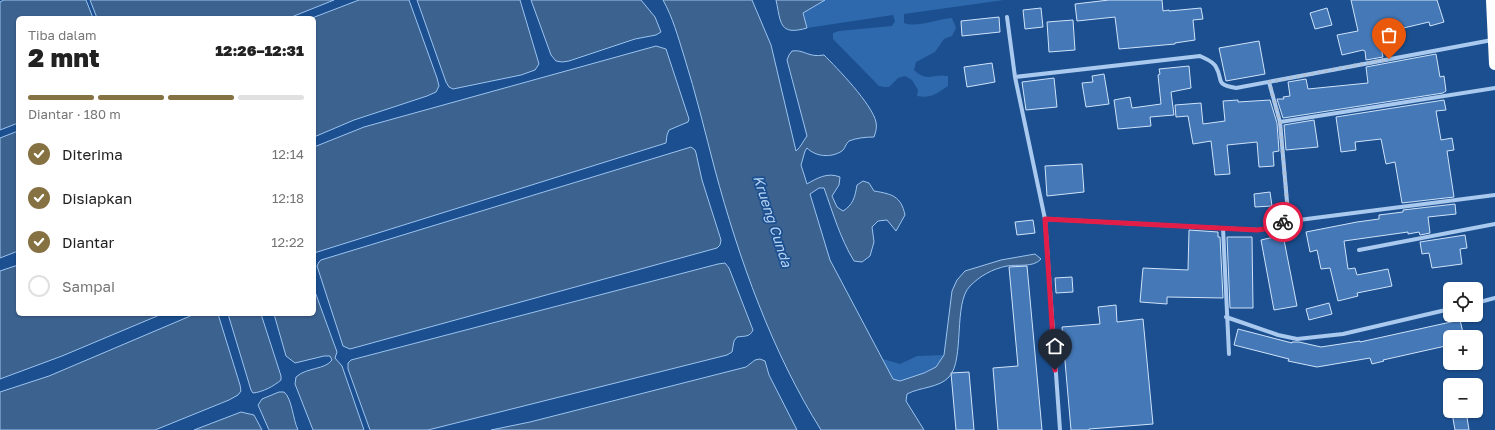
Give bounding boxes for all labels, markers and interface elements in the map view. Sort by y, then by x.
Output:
pin [1372,18,1406,59]
icon: bag [1378,24,1400,46]
text: Tiba dalam [28,27,96,43]
text: 12:26–12:31 [215,41,304,59]
text: 2 mnt [28,42,100,73]
text: Diantar · 180 m [28,106,121,122]
icon: check [28,143,50,165]
text: Diterima [62,145,123,163]
text: 12:14 [272,146,304,162]
water label: Krueng Cunda [750,173,796,270]
icon: check [28,187,50,209]
text: Disiapkan [62,189,132,207]
text: 12:18 [272,190,304,206]
courier [1263,202,1303,242]
icon: bike [1272,211,1294,233]
icon: check [28,231,50,253]
text: Diantar [62,233,114,251]
text: 12:22 [271,234,304,250]
text: Sampai [62,277,115,295]
map controls [1443,282,1483,418]
button: locate [1443,282,1483,322]
pin [1038,329,1072,370]
button: + [1443,330,1483,370]
icon: home [1044,335,1066,357]
button: − [1443,378,1483,418]

